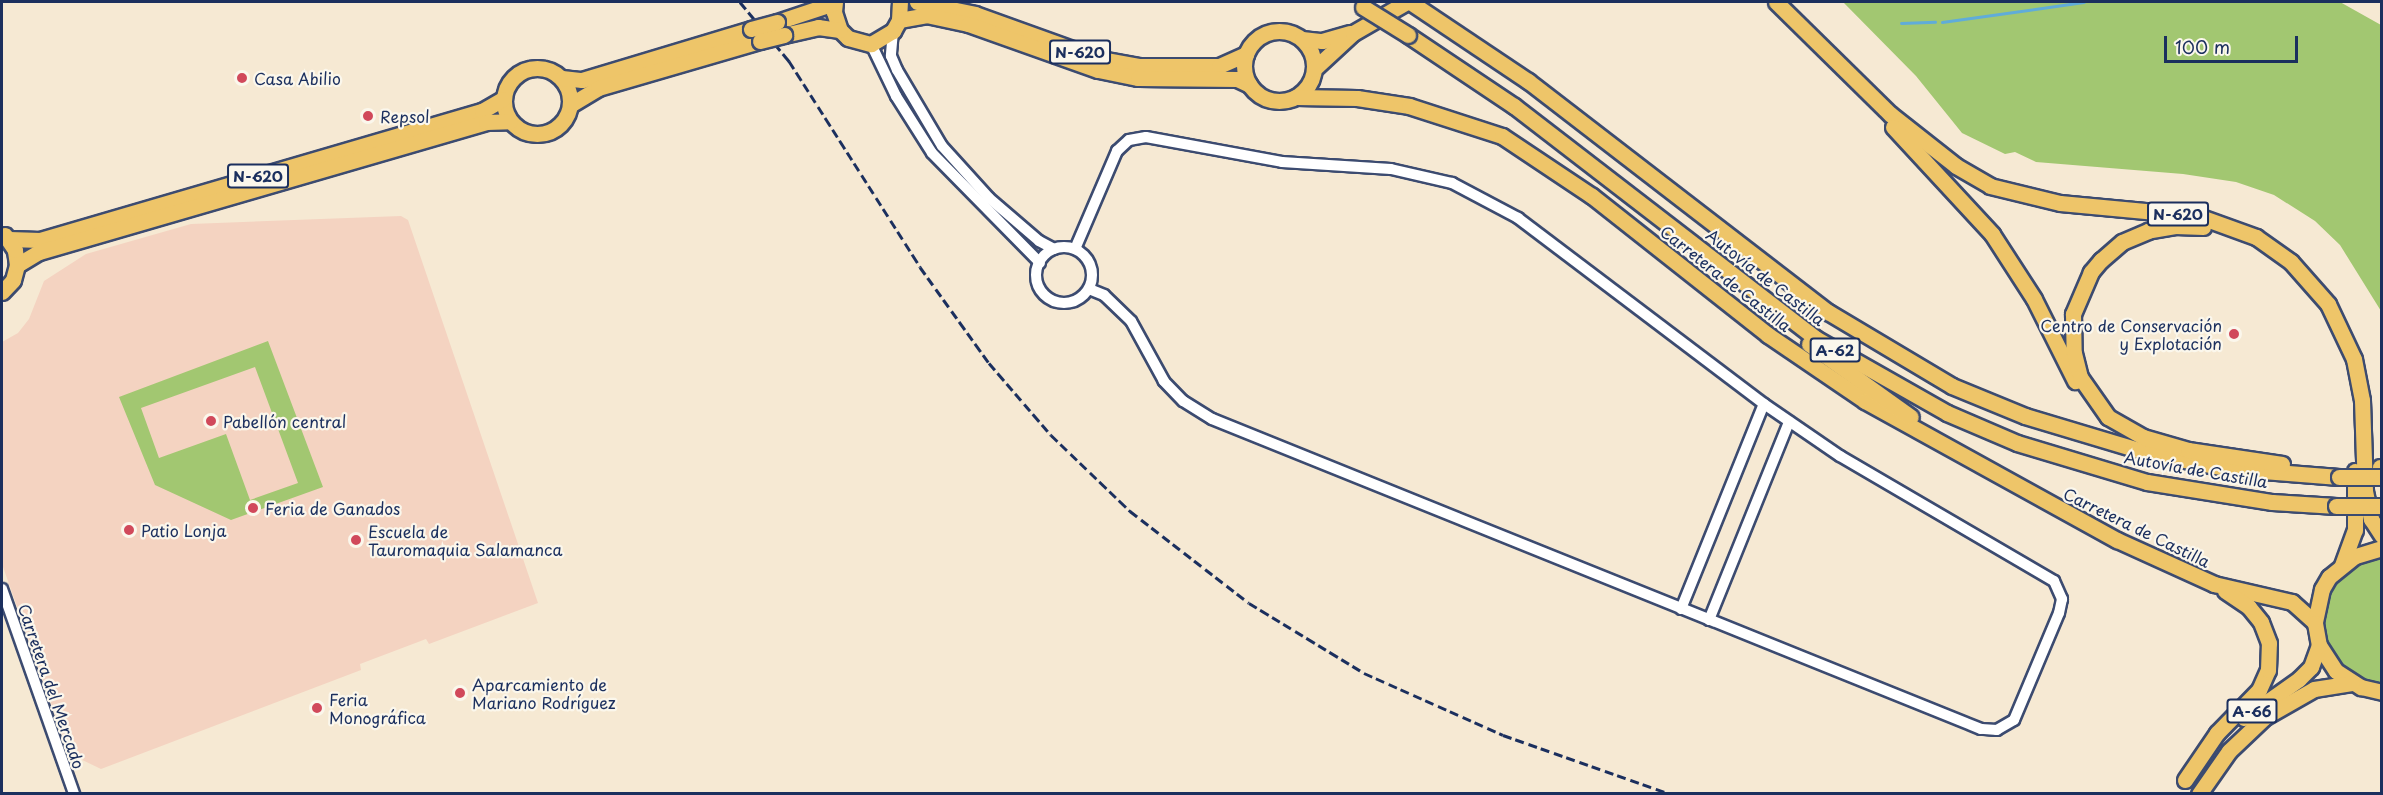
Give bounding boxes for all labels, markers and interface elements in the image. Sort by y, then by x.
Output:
scale bar [2167,24,2300,62]
text: 100 m [2175,33,2230,60]
road number: N-620 [1048,40,1112,64]
place label: Casa Abilio [254,68,341,88]
marker: Casa Abilio [235,71,249,85]
place label: Repsol [380,106,430,126]
marker: Repsol [361,109,375,123]
road number: N-620 [226,164,290,188]
road number: N-620 [2146,202,2210,226]
street label: Carretera de Castilla [1656,220,1796,336]
street label: Autovía de Castilla [1702,224,1830,330]
place label: Centro de Conservación y Explotación [2039,315,2222,353]
marker: Centro de Conservación y Explotación [2227,327,2241,341]
road number: A-62 [1810,338,1860,362]
place label: Pabellón central [223,411,347,431]
marker: Pabellón central [204,414,218,428]
street label: Autovía de Castilla [2122,447,2270,491]
street label: Carretera de Castilla [2060,483,2214,571]
place label: Feria de Ganados [265,498,400,518]
marker: Feria de Ganados [246,501,260,515]
place label: Patio Lonja [141,520,226,540]
place label: Escuela de Tauromaquia Salamanca [368,521,562,559]
marker: Patio Lonja [122,523,136,537]
marker: Escuela de Tauromaquia Salamanca [349,533,363,547]
street label: Carretera del Mercado [14,600,90,772]
place label: Aparcamiento de Mariano Rodríguez [472,674,616,712]
marker: Aparcamiento de Mariano Rodríguez [453,686,467,700]
place label: Feria Monográfica [329,689,426,727]
road number: A-66 [2225,699,2279,723]
marker: Feria Monográfica [310,701,324,715]

